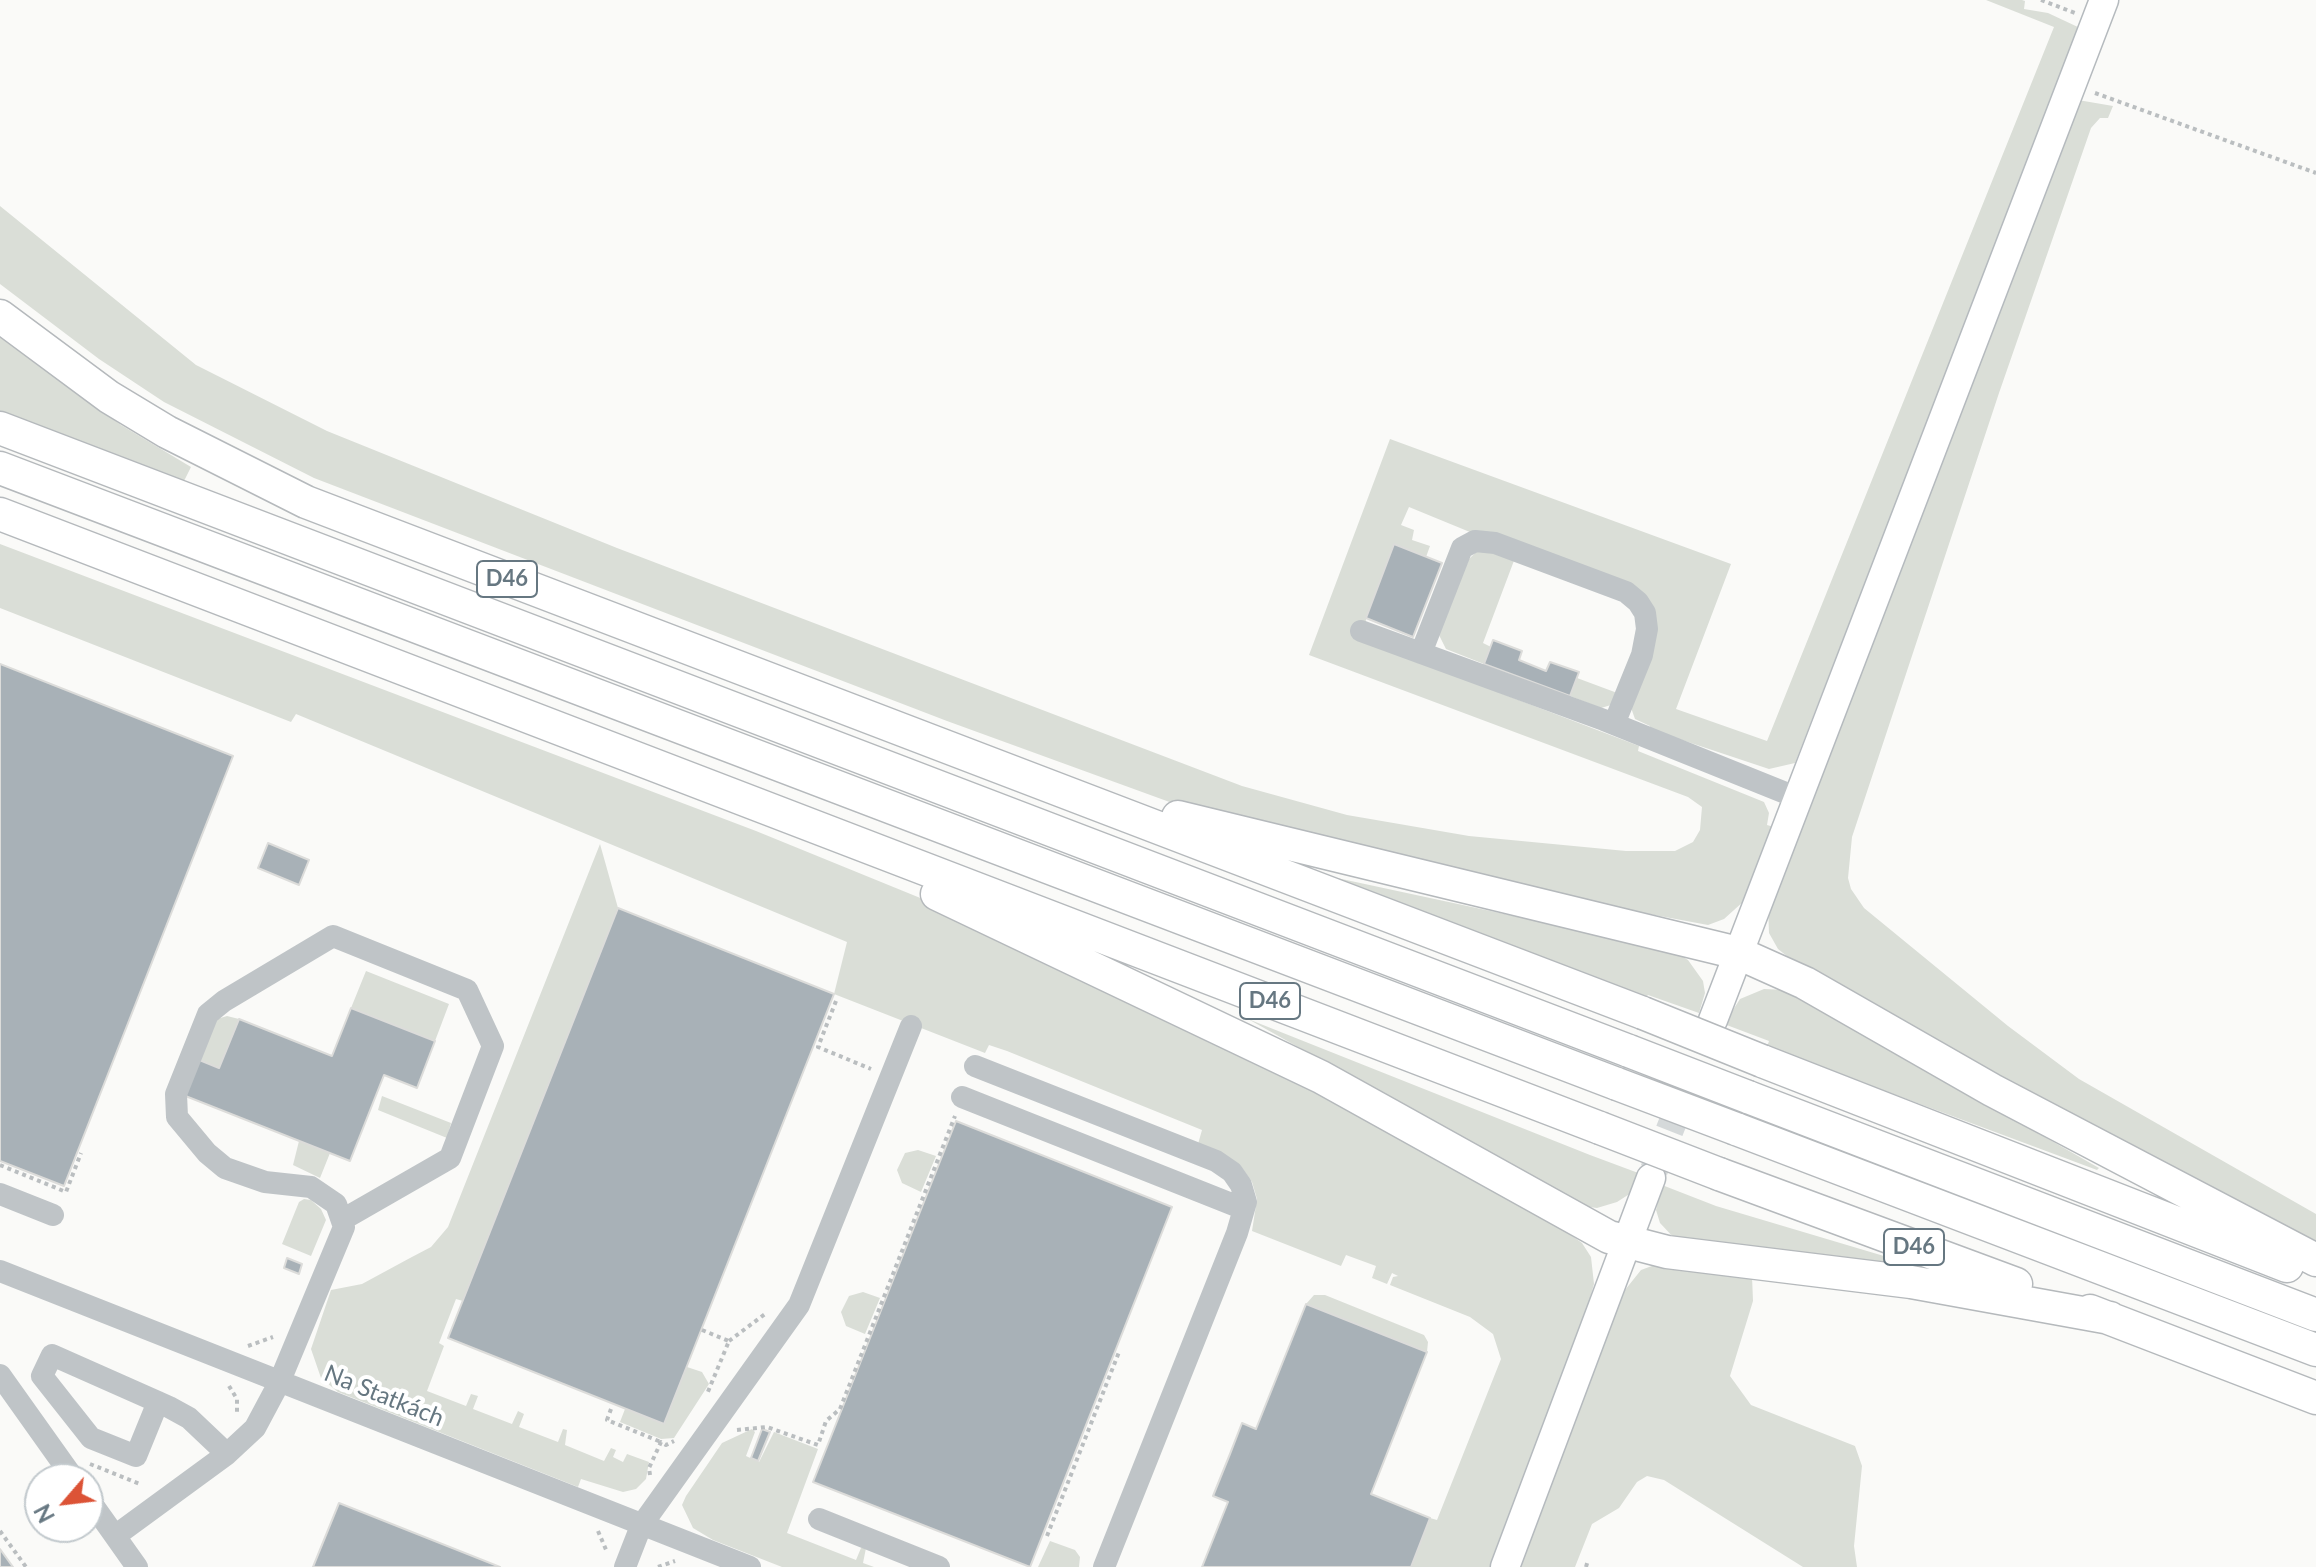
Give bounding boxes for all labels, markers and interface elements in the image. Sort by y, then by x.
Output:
road number: D46 [477,561,537,597]
road number: D46 [1240,983,1300,1019]
road number: D46 [1884,1229,1944,1265]
street label: Na Statkách [320,1359,448,1433]
north arrow [24,1463,104,1543]
text: N [28,1500,60,1527]

